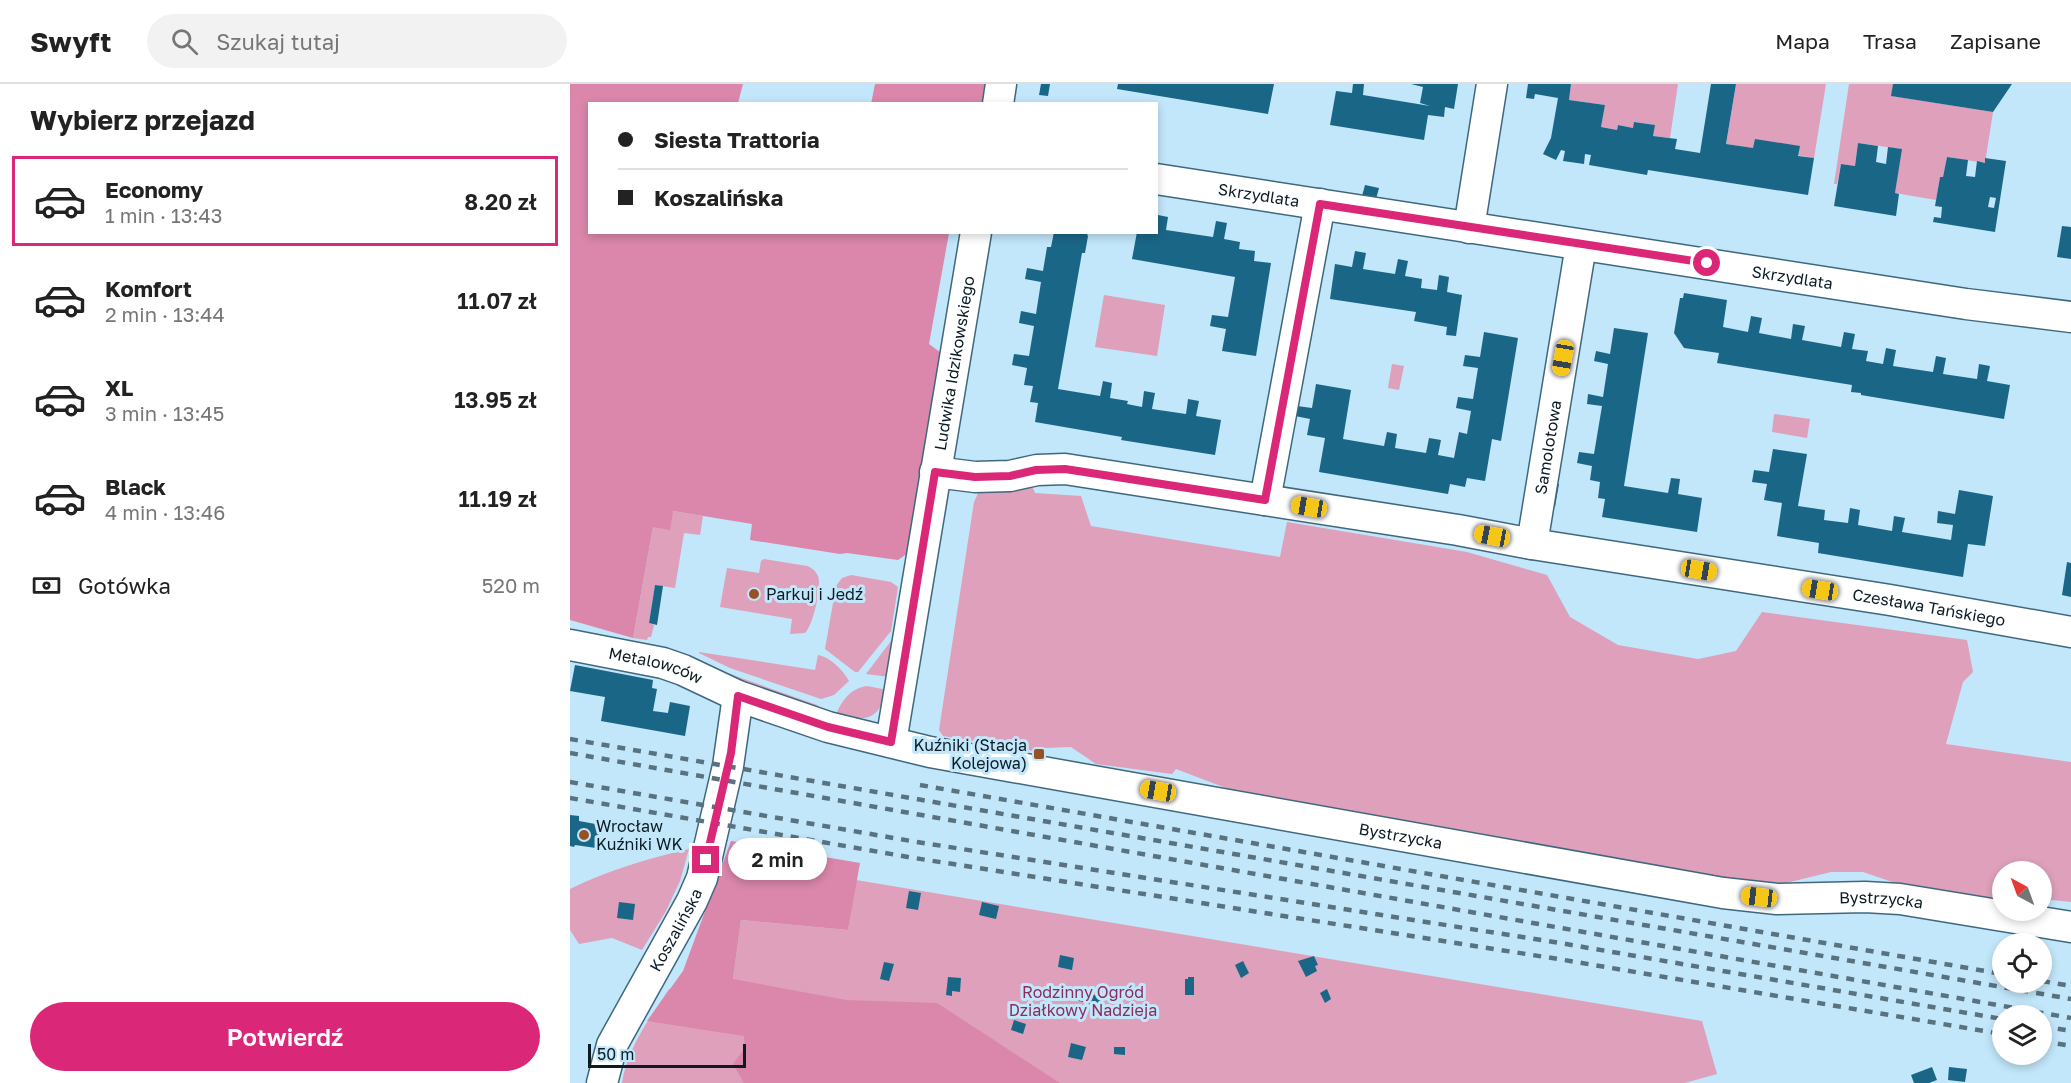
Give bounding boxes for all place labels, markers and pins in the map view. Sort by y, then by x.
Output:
place label: Parkuj i Jedź [766,584,863,604]
marker: Parkuj i Jedź [747,587,761,601]
place label: Kuźniki (Stacja Kolejowa) [913,735,1027,773]
marker: Kuźniki (Stacja Kolejowa) [1032,747,1046,761]
place label: Wrocław Kuźniki WK [596,816,682,854]
marker: Wrocław Kuźniki WK [577,828,591,842]

